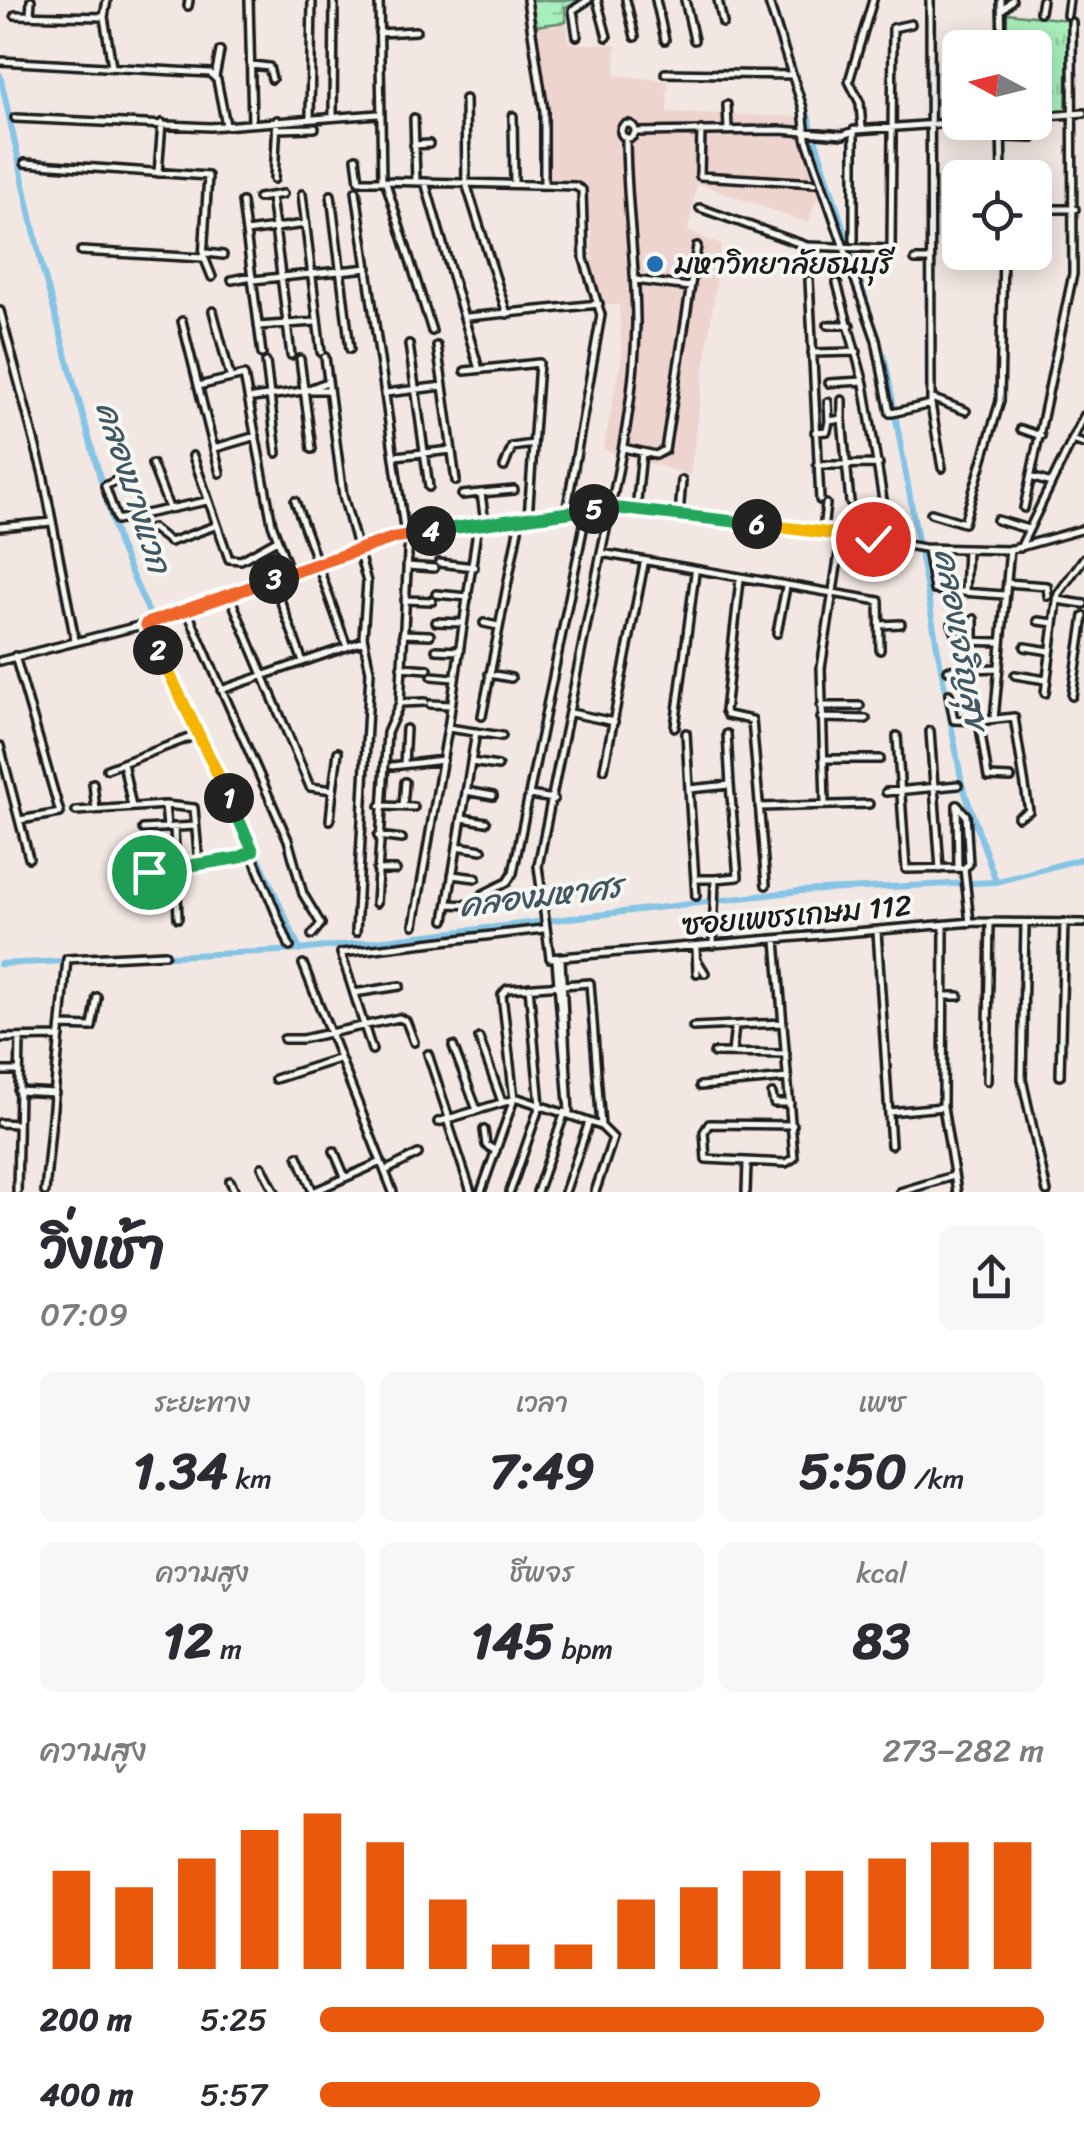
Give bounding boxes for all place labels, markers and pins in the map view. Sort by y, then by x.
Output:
place label: มหาวิทยาลัยธนบุรี [674,237,895,291]
marker: มหาวิทยาลัยธนบุรี [644,253,666,275]
pin: 5 [569,484,619,534]
pin [831,497,916,582]
pin: 6 [732,499,782,549]
pin: 4 [406,506,456,556]
pin: 3 [249,554,299,604]
pin: 2 [133,625,183,675]
pin: 1 [204,773,254,823]
pin [107,830,192,915]

